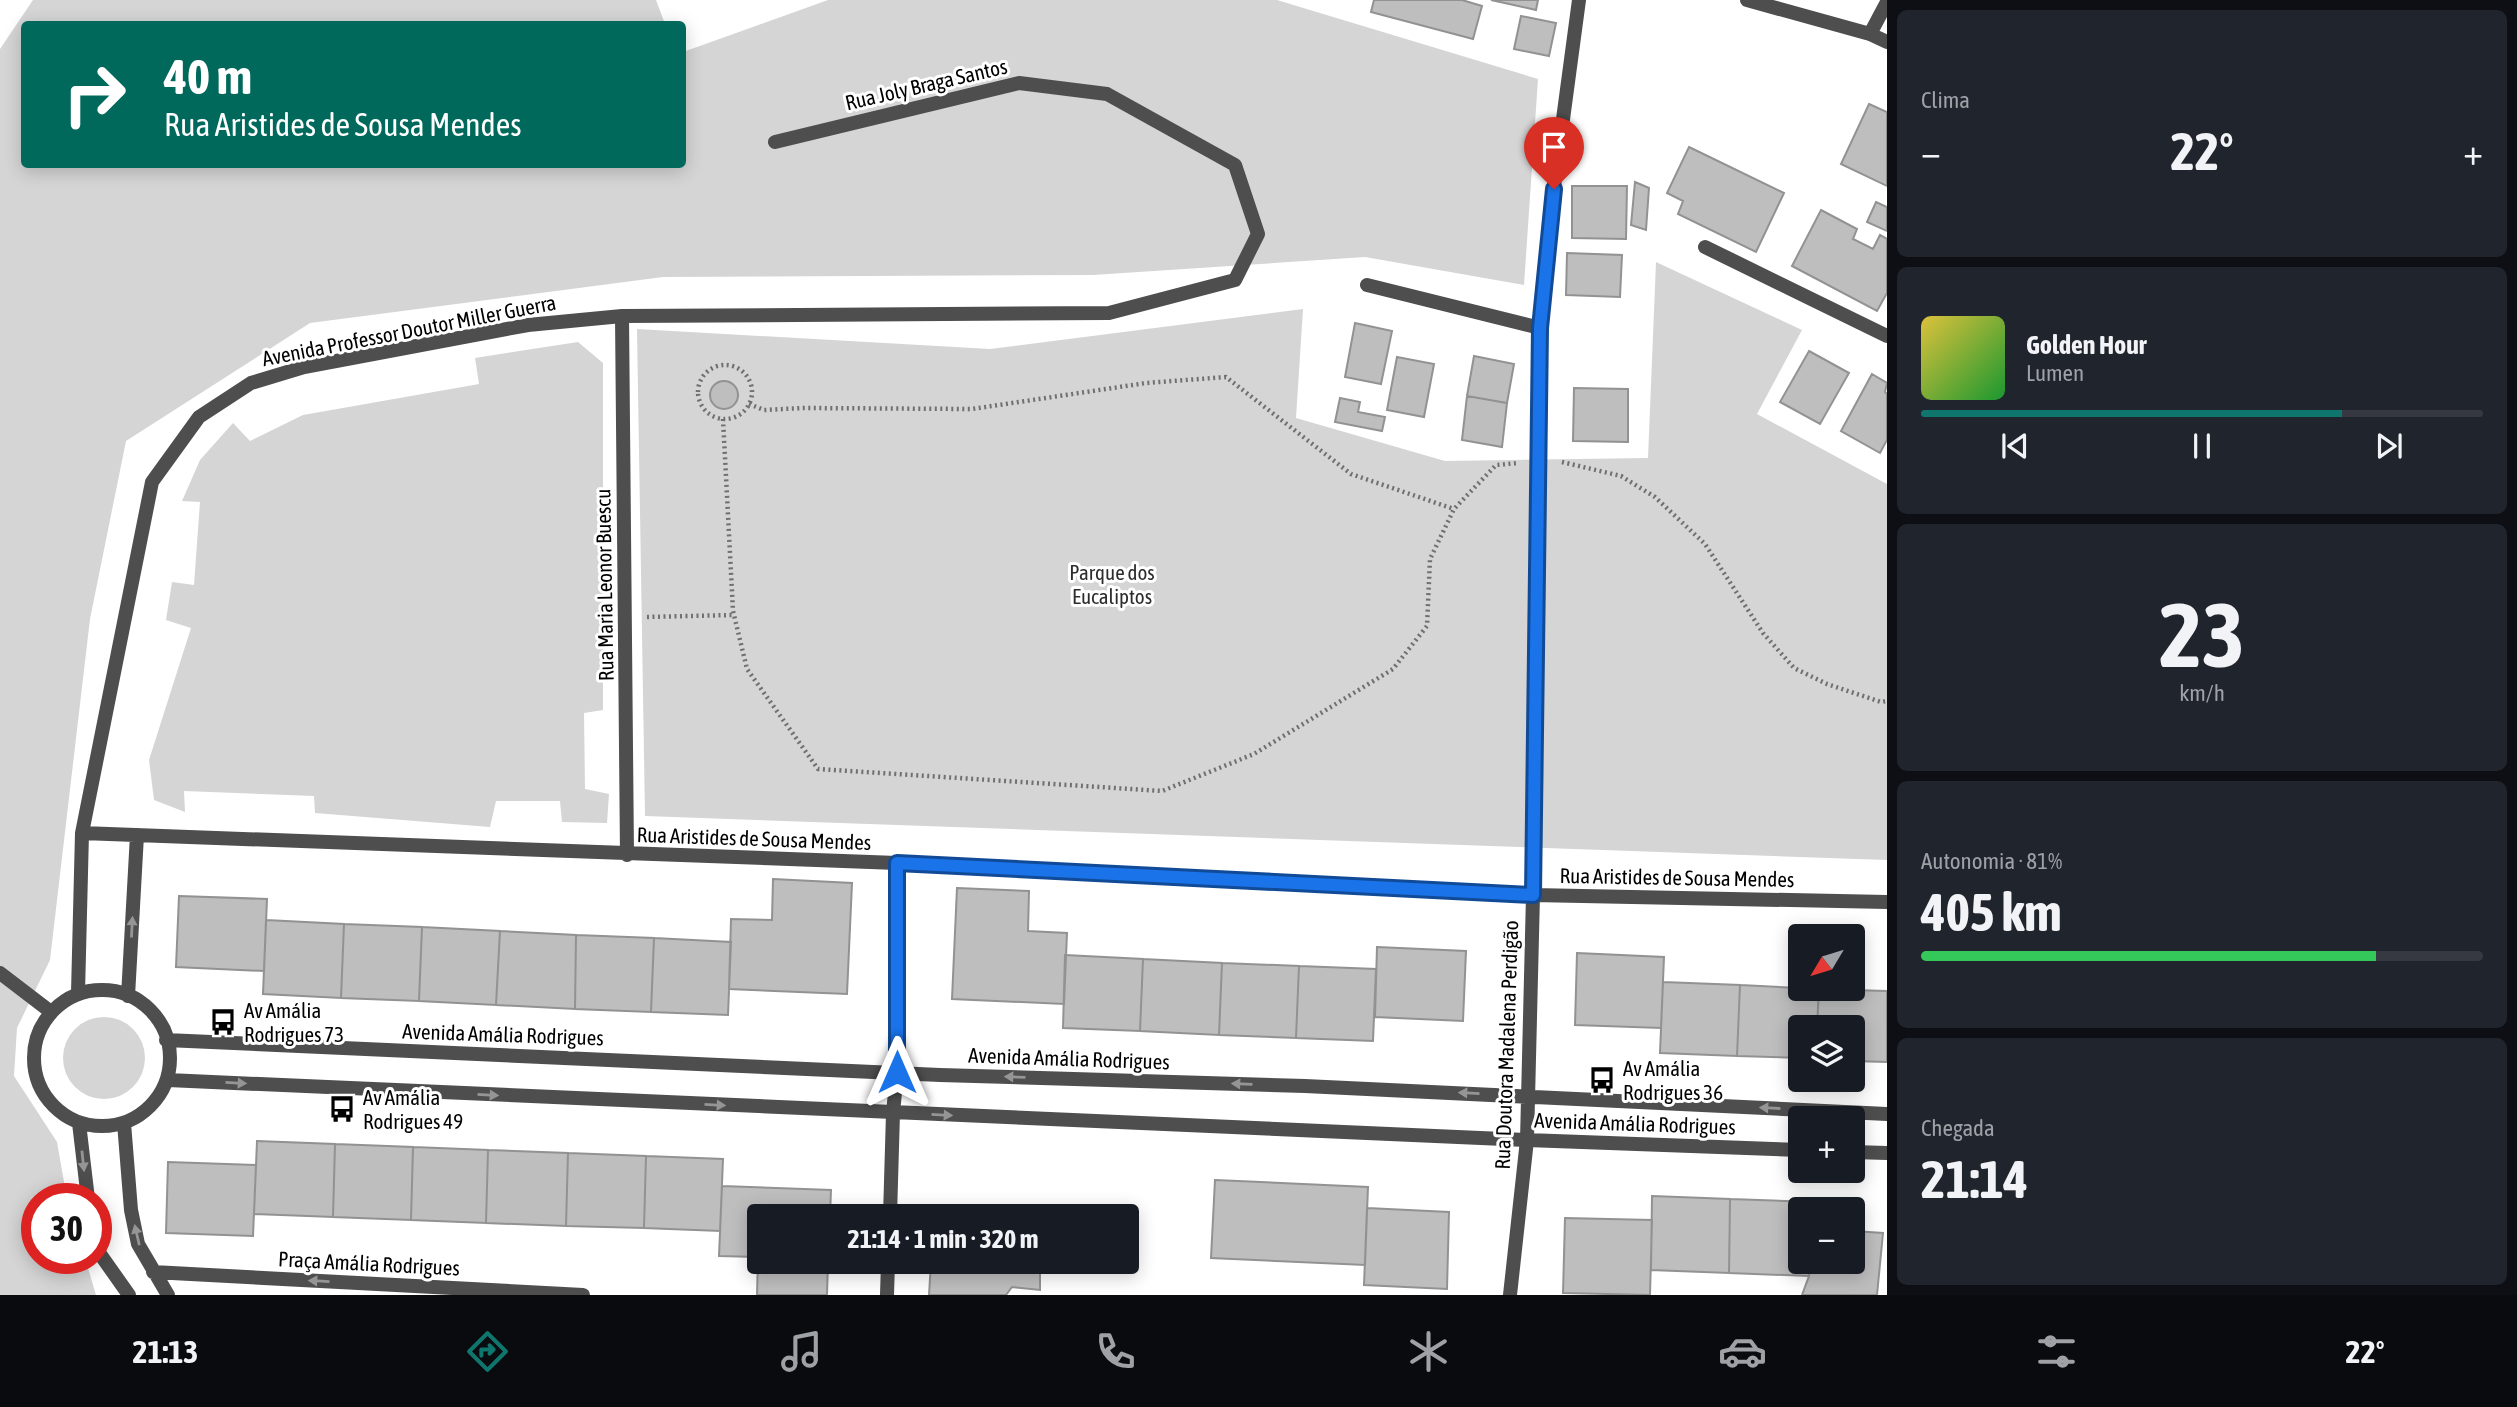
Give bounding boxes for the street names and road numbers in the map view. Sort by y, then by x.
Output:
street label: Rua Joly Braga Santos [843,54,1009,114]
street label: Avenida Professor Doutor Miller Guerra [260,290,558,370]
street label: Rua Maria Leonor Buescu [590,489,618,681]
street label: Rua Aristides de Sousa Mendes [636,822,872,854]
street label: Rua Aristides de Sousa Mendes [1559,863,1795,891]
street label: Rua Doutora Madalena Perdigão [1490,920,1522,1170]
street label: Avenida Amália Rodrigues [402,1018,604,1050]
street label: Avenida Amália Rodrigues [968,1042,1170,1074]
street label: Avenida Amália Rodrigues [1534,1107,1736,1139]
street label: Praça Amália Rodrigues [278,1246,460,1280]

